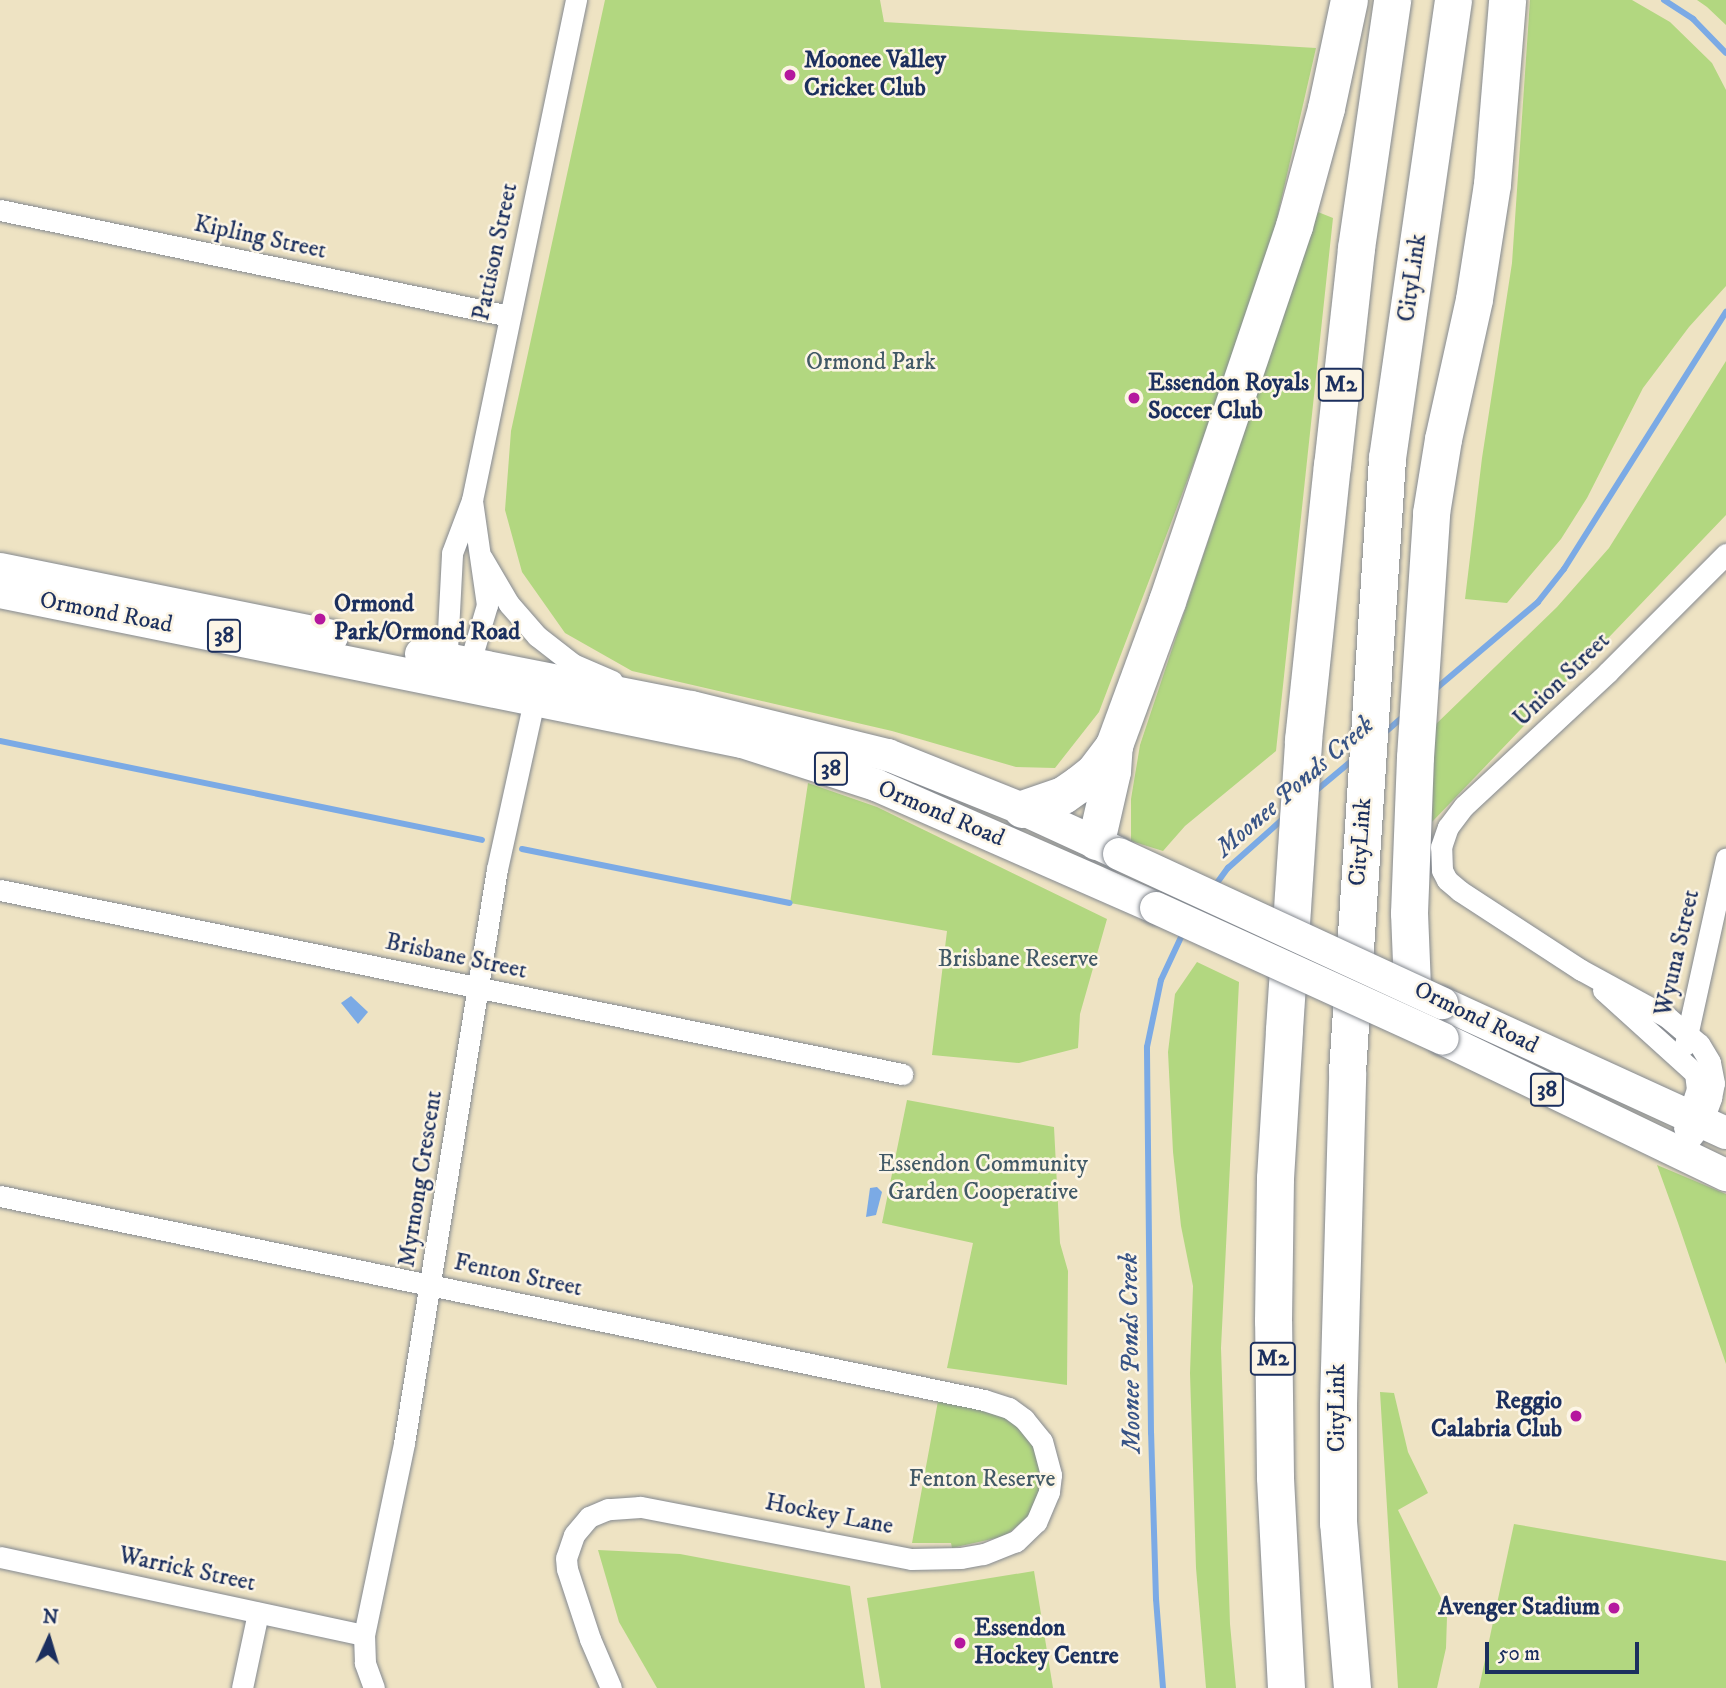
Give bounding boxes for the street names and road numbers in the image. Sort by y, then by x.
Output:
street label: Pattison Street [467,181,525,323]
street label: Kipling Street [191,210,329,266]
street label: CityLink [1393,232,1433,324]
road number: M2 [1316,366,1366,404]
street label: Ormond Road [37,586,175,640]
road number: 38 [206,616,242,656]
street label: Union Street [1508,627,1616,733]
road number: 38 [814,750,848,789]
street label: Ormond Road [873,774,1009,854]
street label: CityLink [1344,797,1378,887]
street label: Wyuna Street [1649,887,1707,1019]
street label: Brisbane Street [383,928,529,986]
street label: Ormond Road [1409,976,1543,1060]
road number: 38 [1530,1070,1564,1110]
street label: Myrnong Crescent [393,1089,449,1269]
street label: Fenton Street [451,1248,585,1304]
road number: M2 [1248,1340,1298,1378]
street label: CityLink [1324,1364,1352,1452]
street label: Hockey Lane [763,1488,895,1542]
street label: Warrick Street [116,1541,258,1599]

